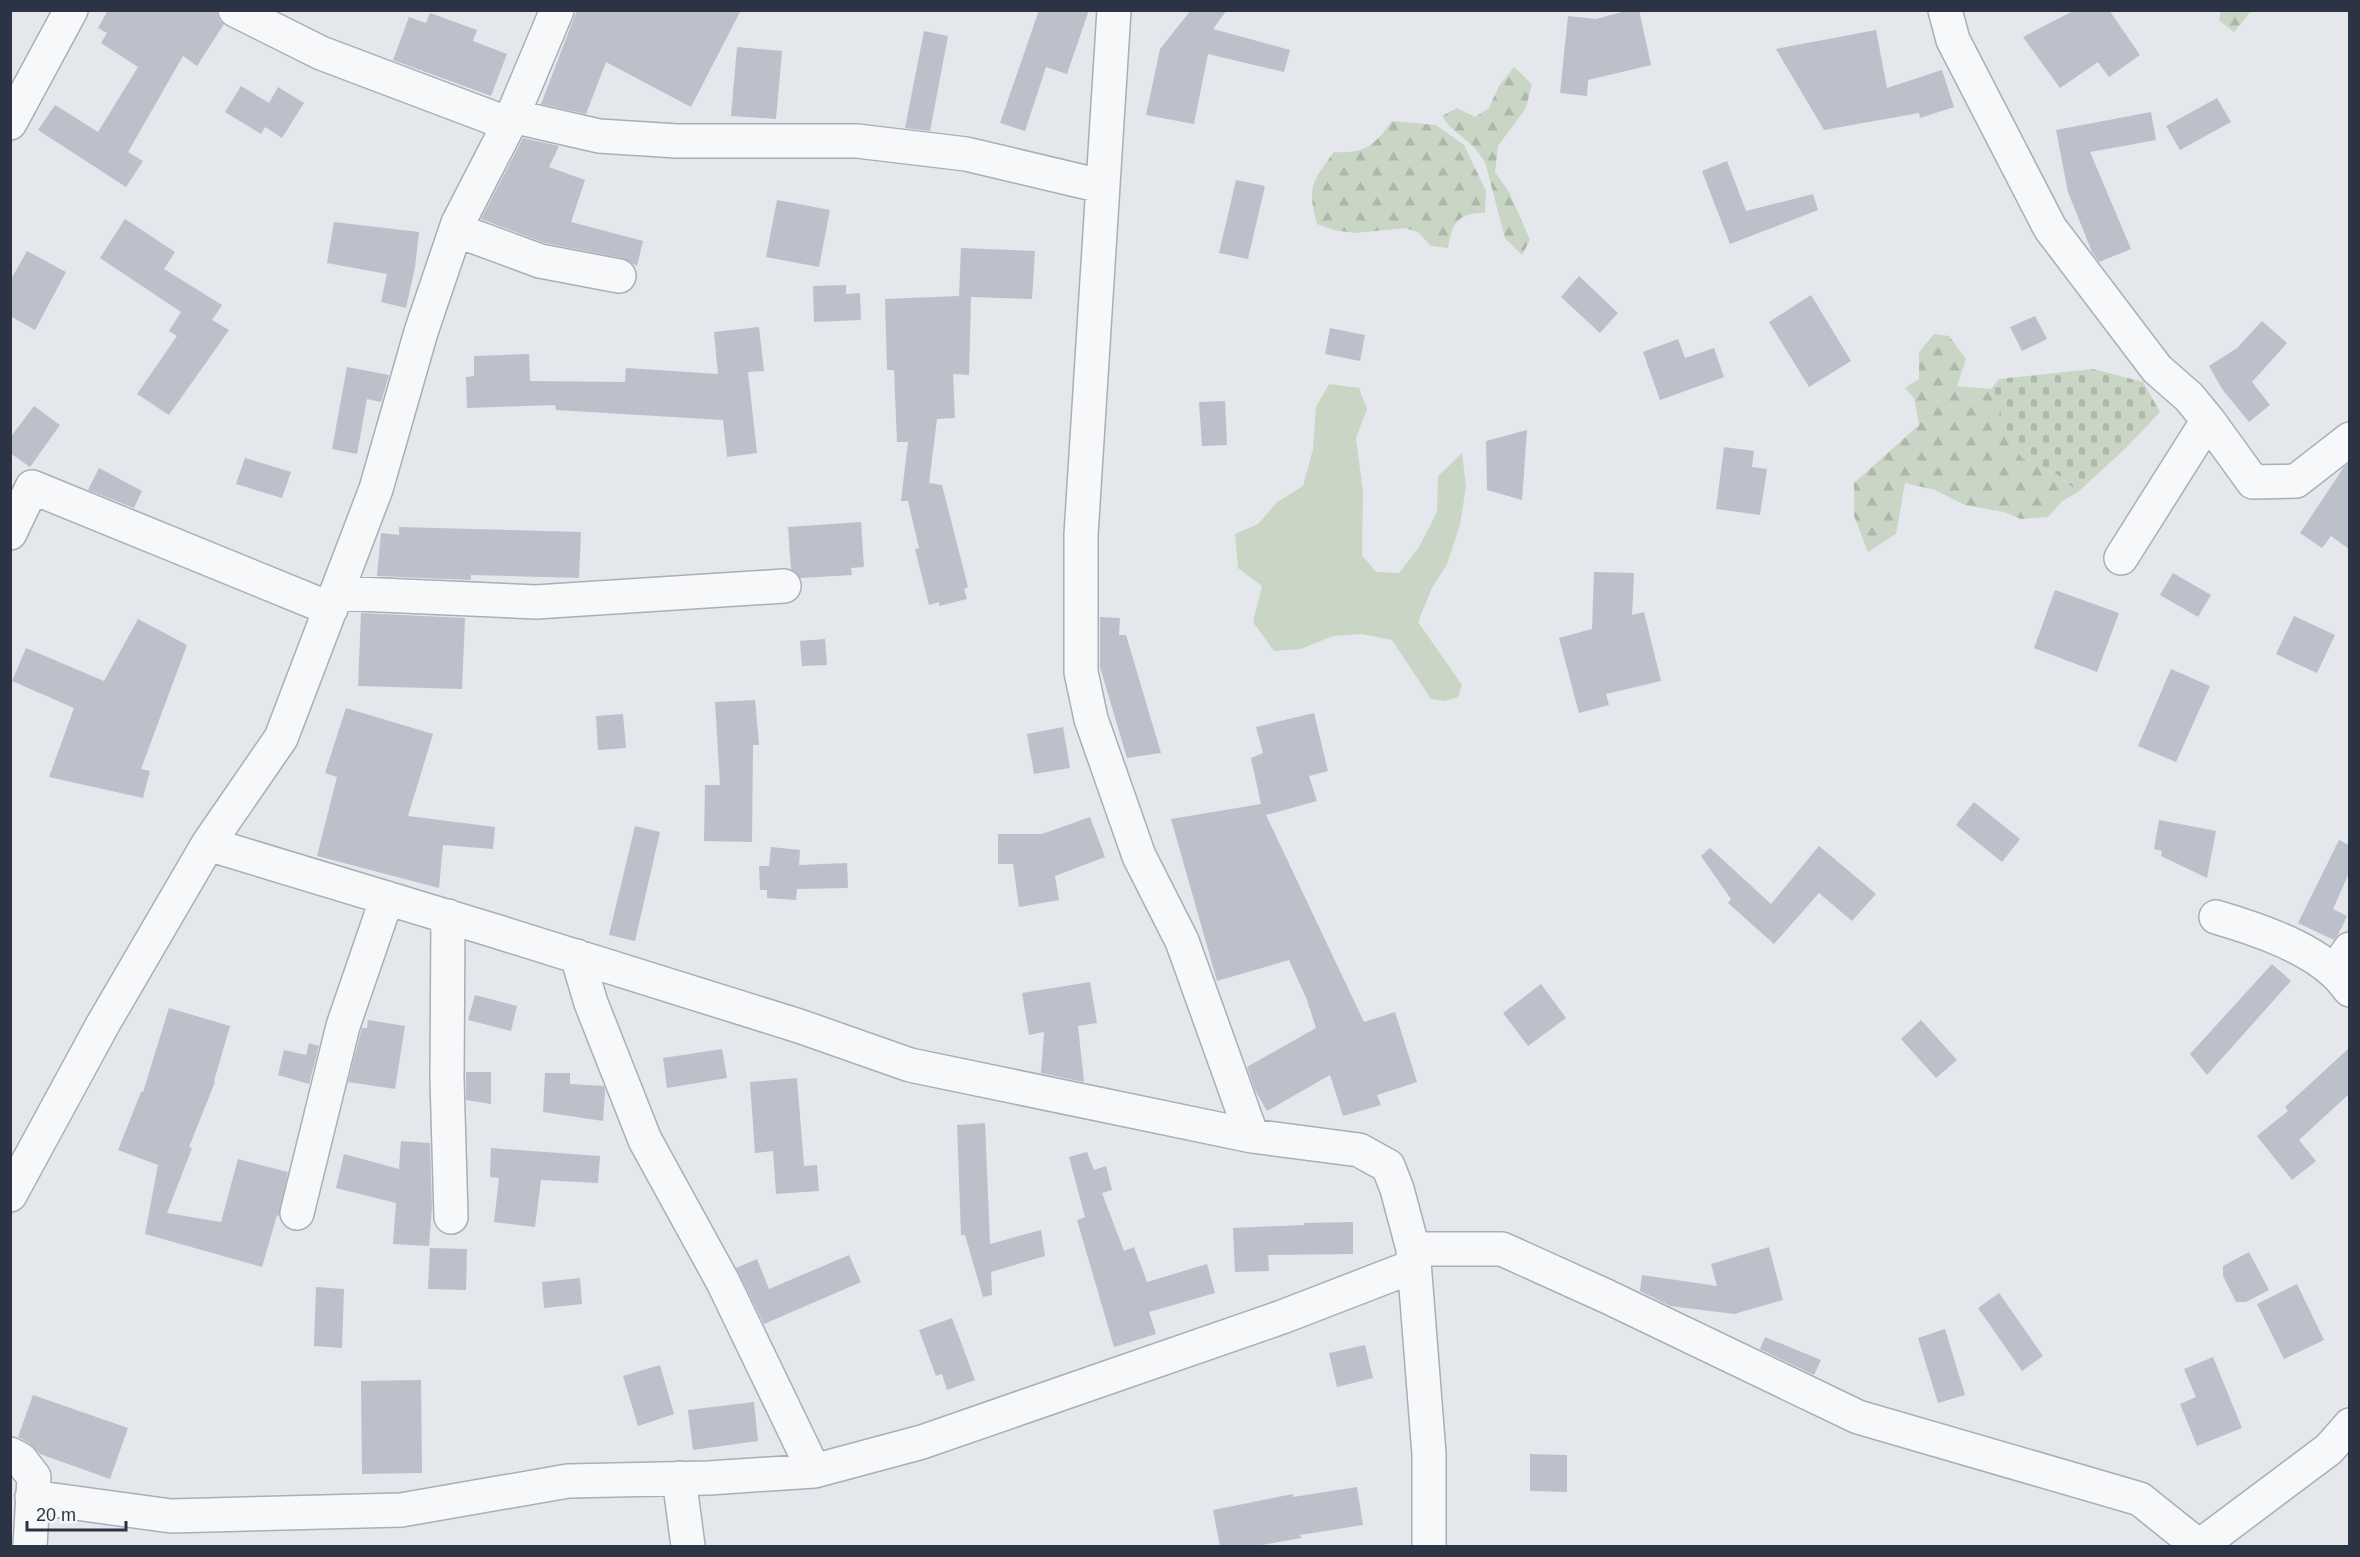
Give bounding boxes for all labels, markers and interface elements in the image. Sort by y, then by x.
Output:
scale bar [27,1494,126,1532]
text: 20 m [36,1505,76,1525]

